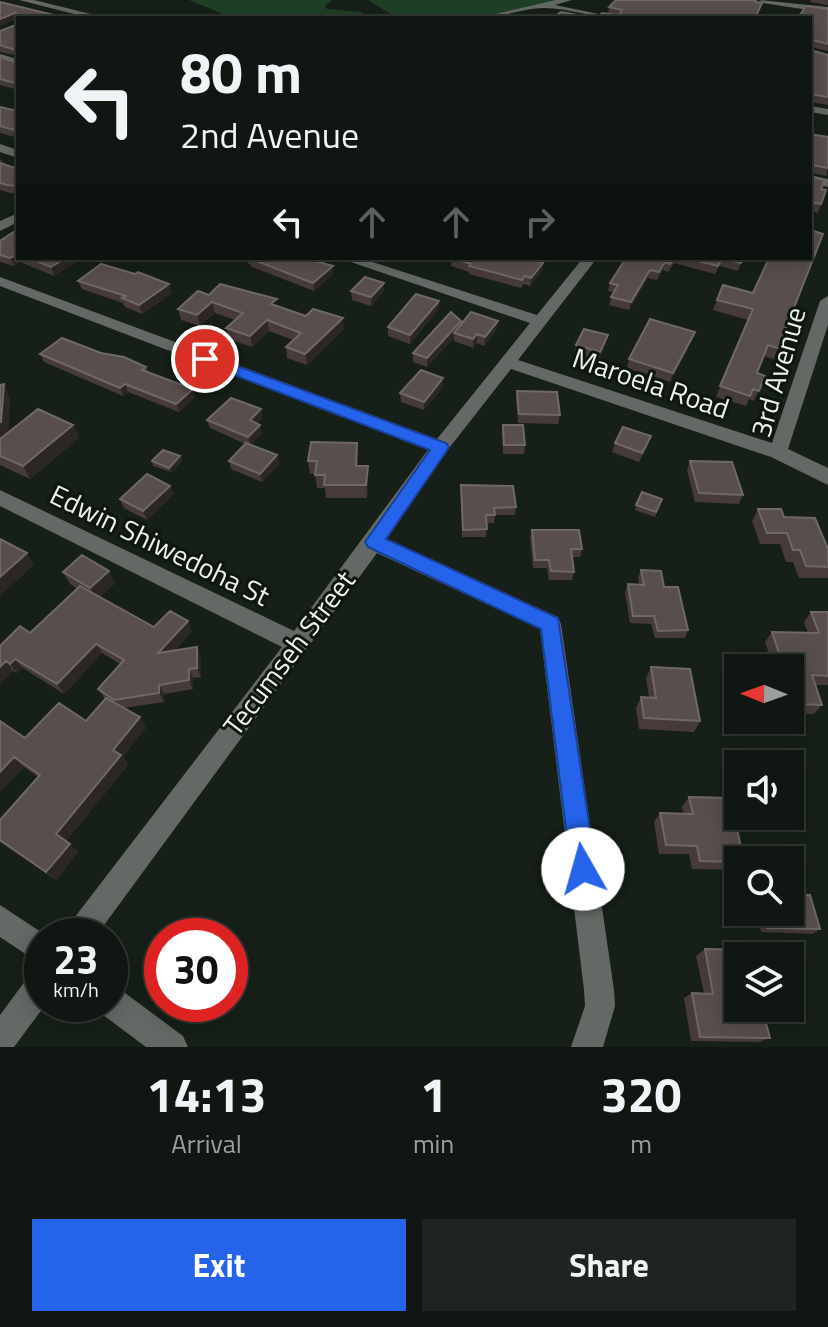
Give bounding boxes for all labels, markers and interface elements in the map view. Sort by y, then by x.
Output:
text: 80 m [180,30,302,115]
icon: left [48,48,152,152]
text: 2nd Avenue [180,107,359,162]
icon: left [266,200,310,244]
icon: ahead [350,200,394,244]
icon: ahead [434,200,478,244]
icon: right [518,200,562,244]
street label: 3rd Avenue [738,302,817,442]
pin [171,325,239,393]
street label: Maroela Road [567,336,735,429]
icon: arrive [183,337,227,381]
street label: Edwin Shiwedoha St [43,473,278,617]
street label: Tecumseh Street [212,561,365,744]
north arrow [724,654,804,734]
map controls [724,654,804,1022]
button: sound [724,750,804,830]
position arrow [541,827,625,911]
button: search [724,846,804,926]
speed limit sign: 30 [144,918,248,1022]
text: 23 [54,929,98,990]
button: layers [724,942,804,1022]
text: km/h [53,974,99,1005]
text: 14:13 [147,1058,266,1131]
text: 1 [420,1058,447,1131]
text: 320 [601,1058,681,1131]
text: Arrival [171,1124,242,1163]
text: min [413,1124,454,1163]
text: m [630,1124,652,1163]
button: Exit [32,1219,406,1311]
button: Share [422,1219,796,1311]

